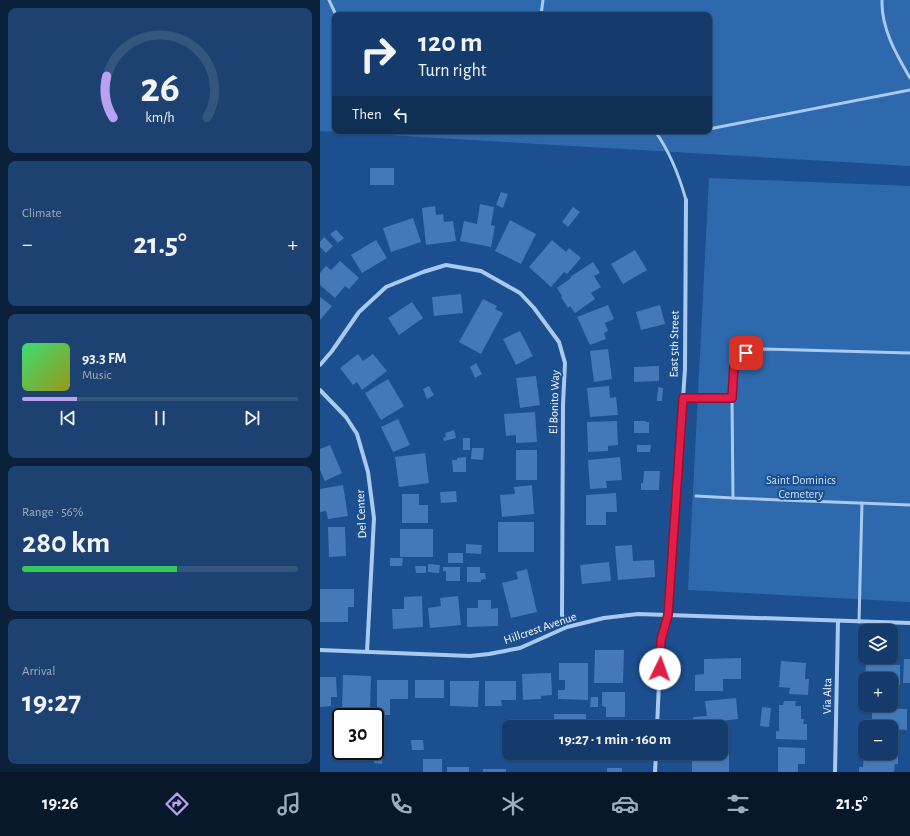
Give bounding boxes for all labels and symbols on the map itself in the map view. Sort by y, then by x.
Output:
street label: East 5th Street [667,310,681,377]
pin [729,336,763,370]
street label: El Bonito Way [547,370,562,434]
park label: Saint Dominics Cemetery [766,474,836,501]
street label: Del Center [354,489,368,539]
street label: Hillcrest Avenue [502,610,578,646]
position arrow [639,648,681,690]
street label: Via Alta [821,677,833,714]
speed limit sign: 30 [332,708,384,760]

